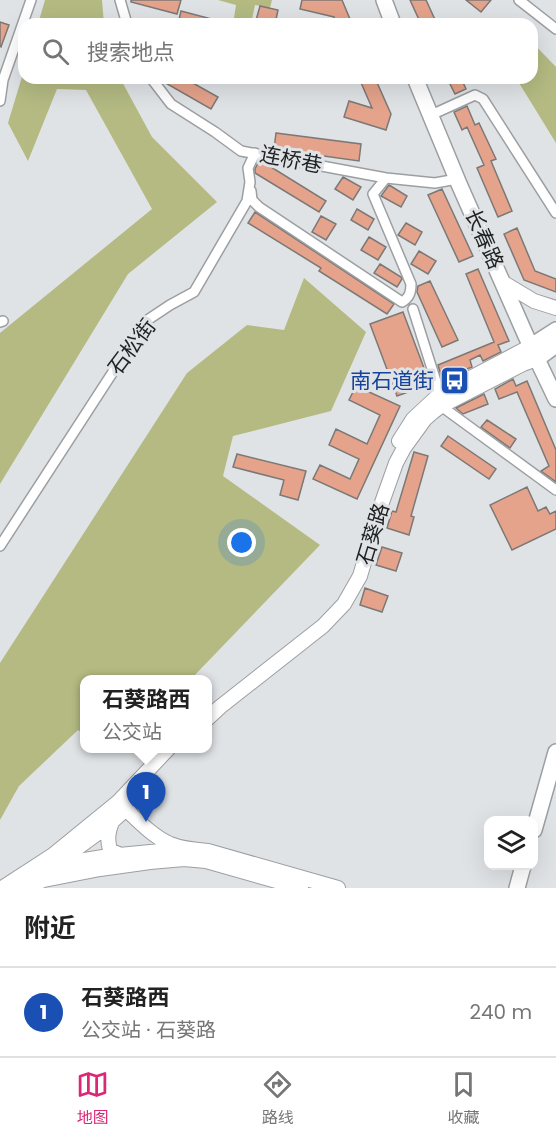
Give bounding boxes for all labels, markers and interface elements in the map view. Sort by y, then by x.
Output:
search box [18,18,538,84]
icon: search [39,35,72,68]
text: 搜索地点 [87,37,175,68]
street label: 连桥巷 [257,139,325,180]
street label: 长春路 [458,204,511,273]
street label: 石松街 [101,313,162,381]
bus stop icon: 南石道街 [439,365,471,397]
place label: 南石道街 [350,366,434,395]
street label: 石葵路 [349,499,396,568]
your location [227,528,256,557]
popup [80,675,212,753]
text: 石葵路西 [102,684,190,715]
text: 公交站 [102,718,162,746]
pin: 1 [126,772,166,822]
map controls [484,816,538,870]
button: layers [484,816,538,870]
text: 附近 [24,910,76,946]
text: 石葵路西 [81,982,169,1013]
text: 1 [40,998,47,1026]
text: 240 m [469,998,532,1026]
text: 公交站 · 石葵路 [81,1016,216,1044]
tab: 地图 [76,1068,109,1130]
tab: 路线 [261,1068,294,1130]
tab: 收藏 [447,1068,480,1130]

